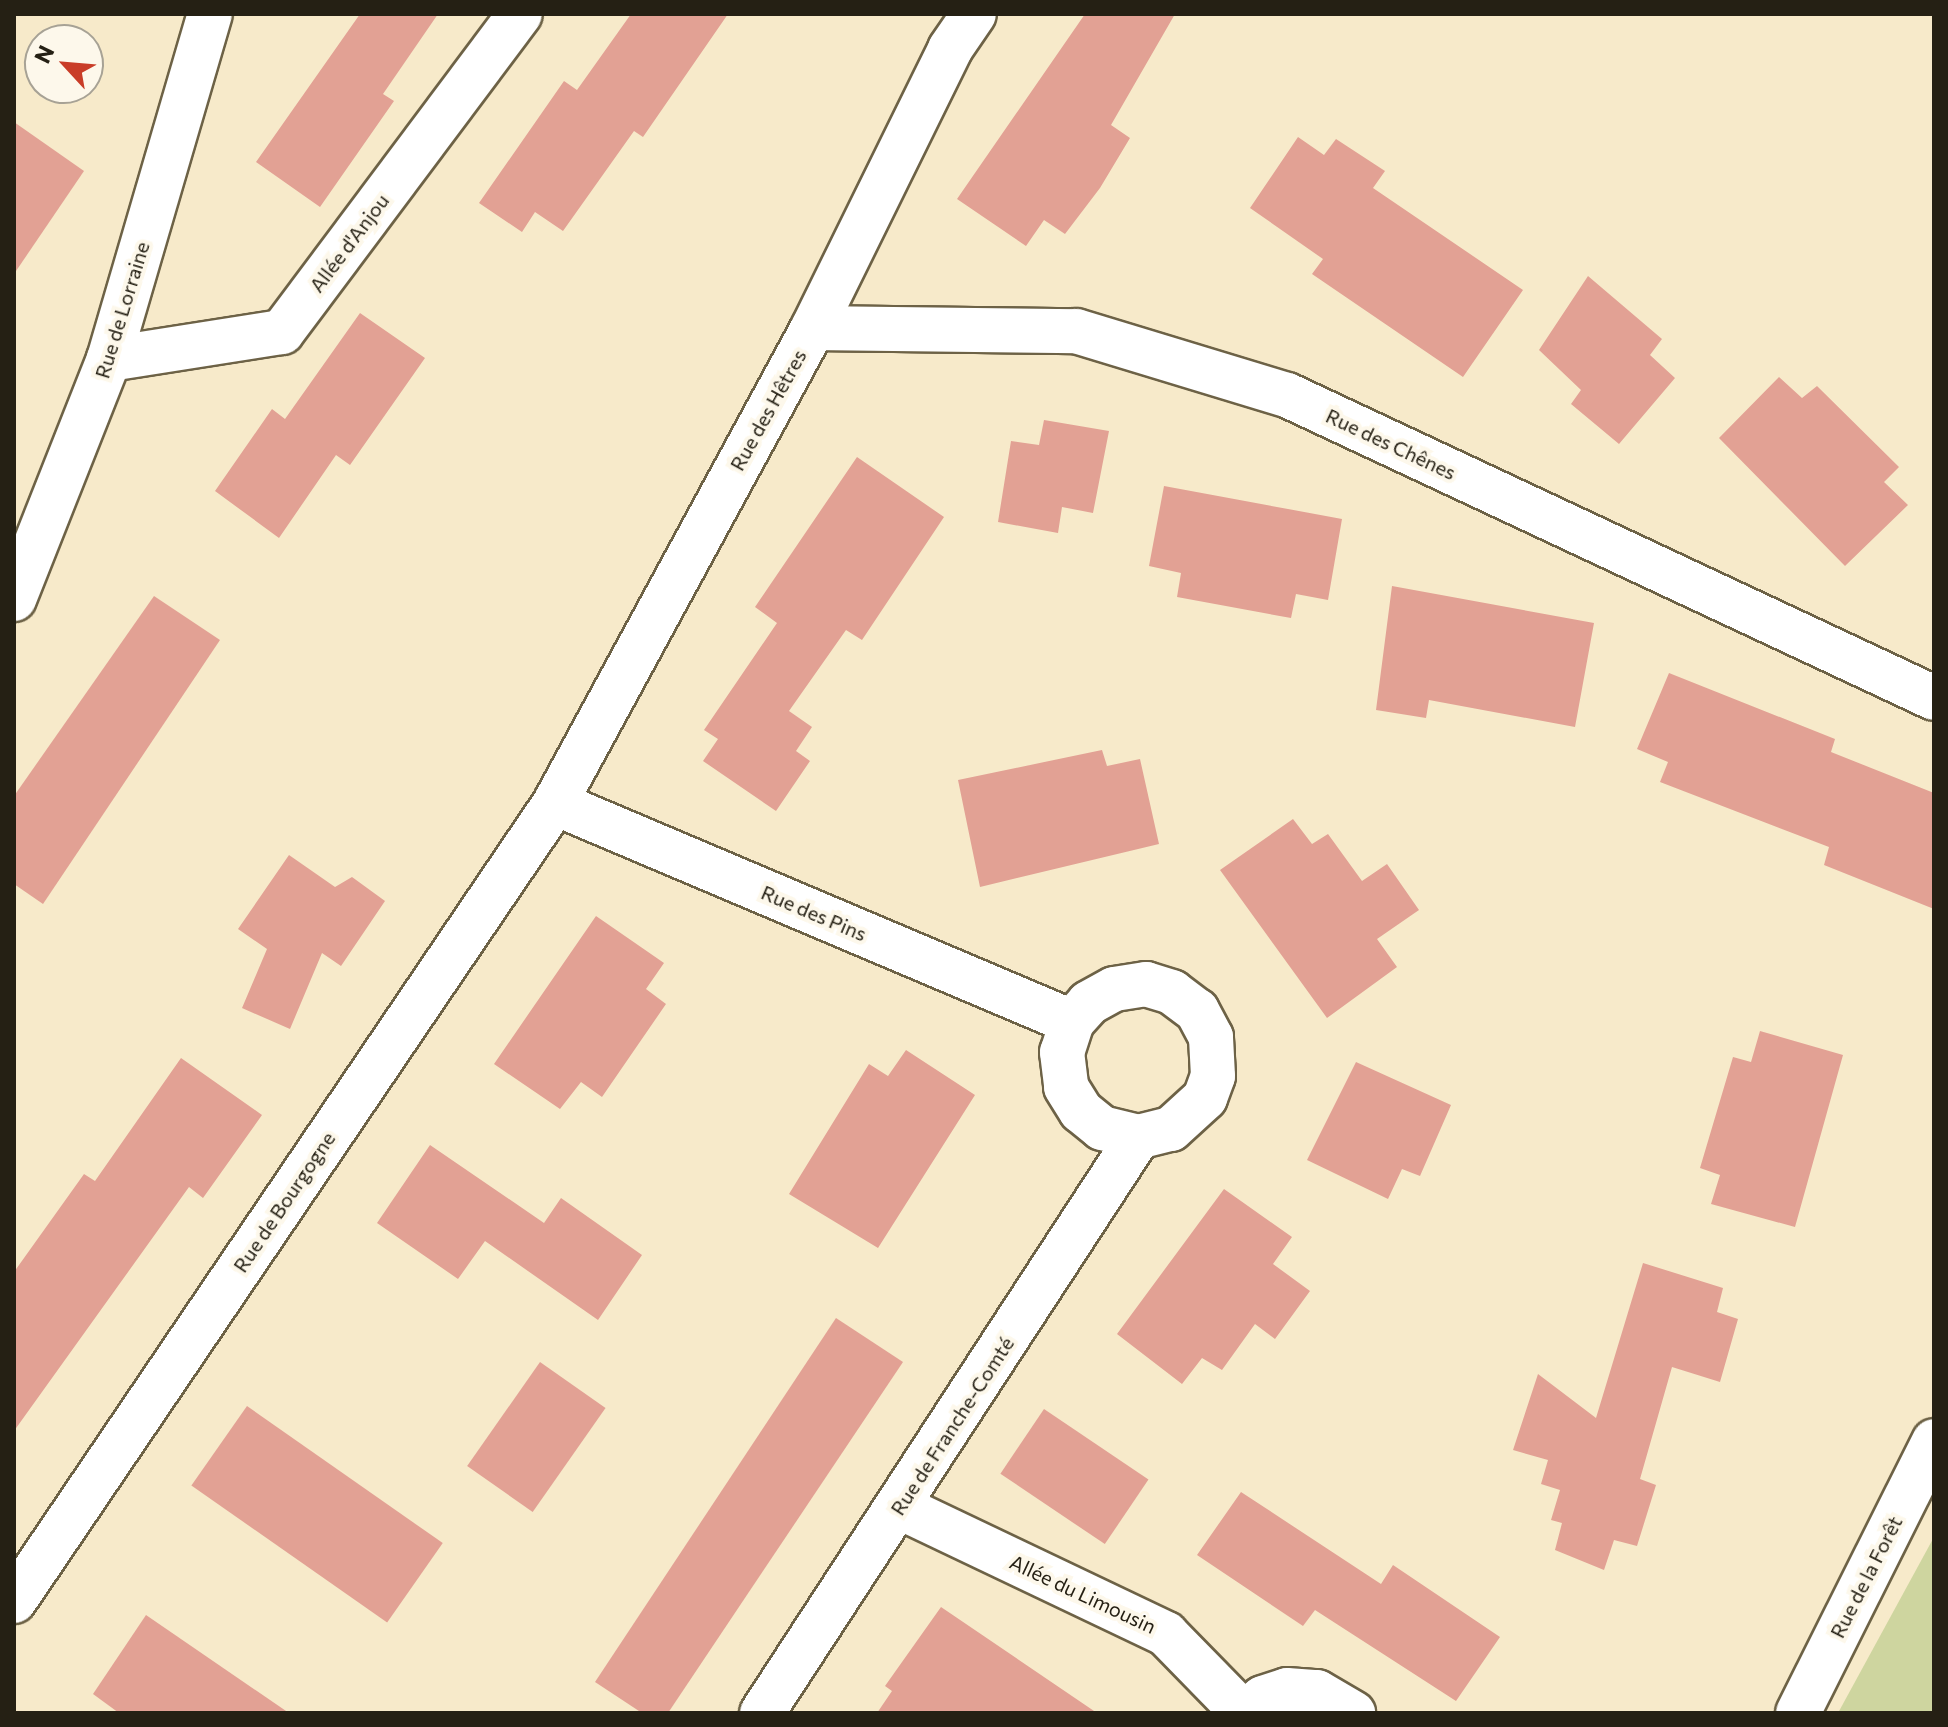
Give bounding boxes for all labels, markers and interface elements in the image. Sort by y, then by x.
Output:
north arrow [24,24,104,104]
text: N [28,41,60,67]
street label: Allée d'Anjou [304,189,394,297]
street label: Rue de Lorraine [90,239,154,381]
street label: Rue des Hêtres [725,345,811,475]
street label: Rue des Chênes [1322,403,1460,485]
street label: Rue des Pins [758,880,870,946]
street label: Rue de Bourgogne [228,1127,340,1277]
street label: Rue de Franche-Comté [885,1332,1019,1520]
street label: Rue de la Forêt [1825,1512,1907,1642]
street label: Allée du Limousin [1006,1550,1160,1638]

